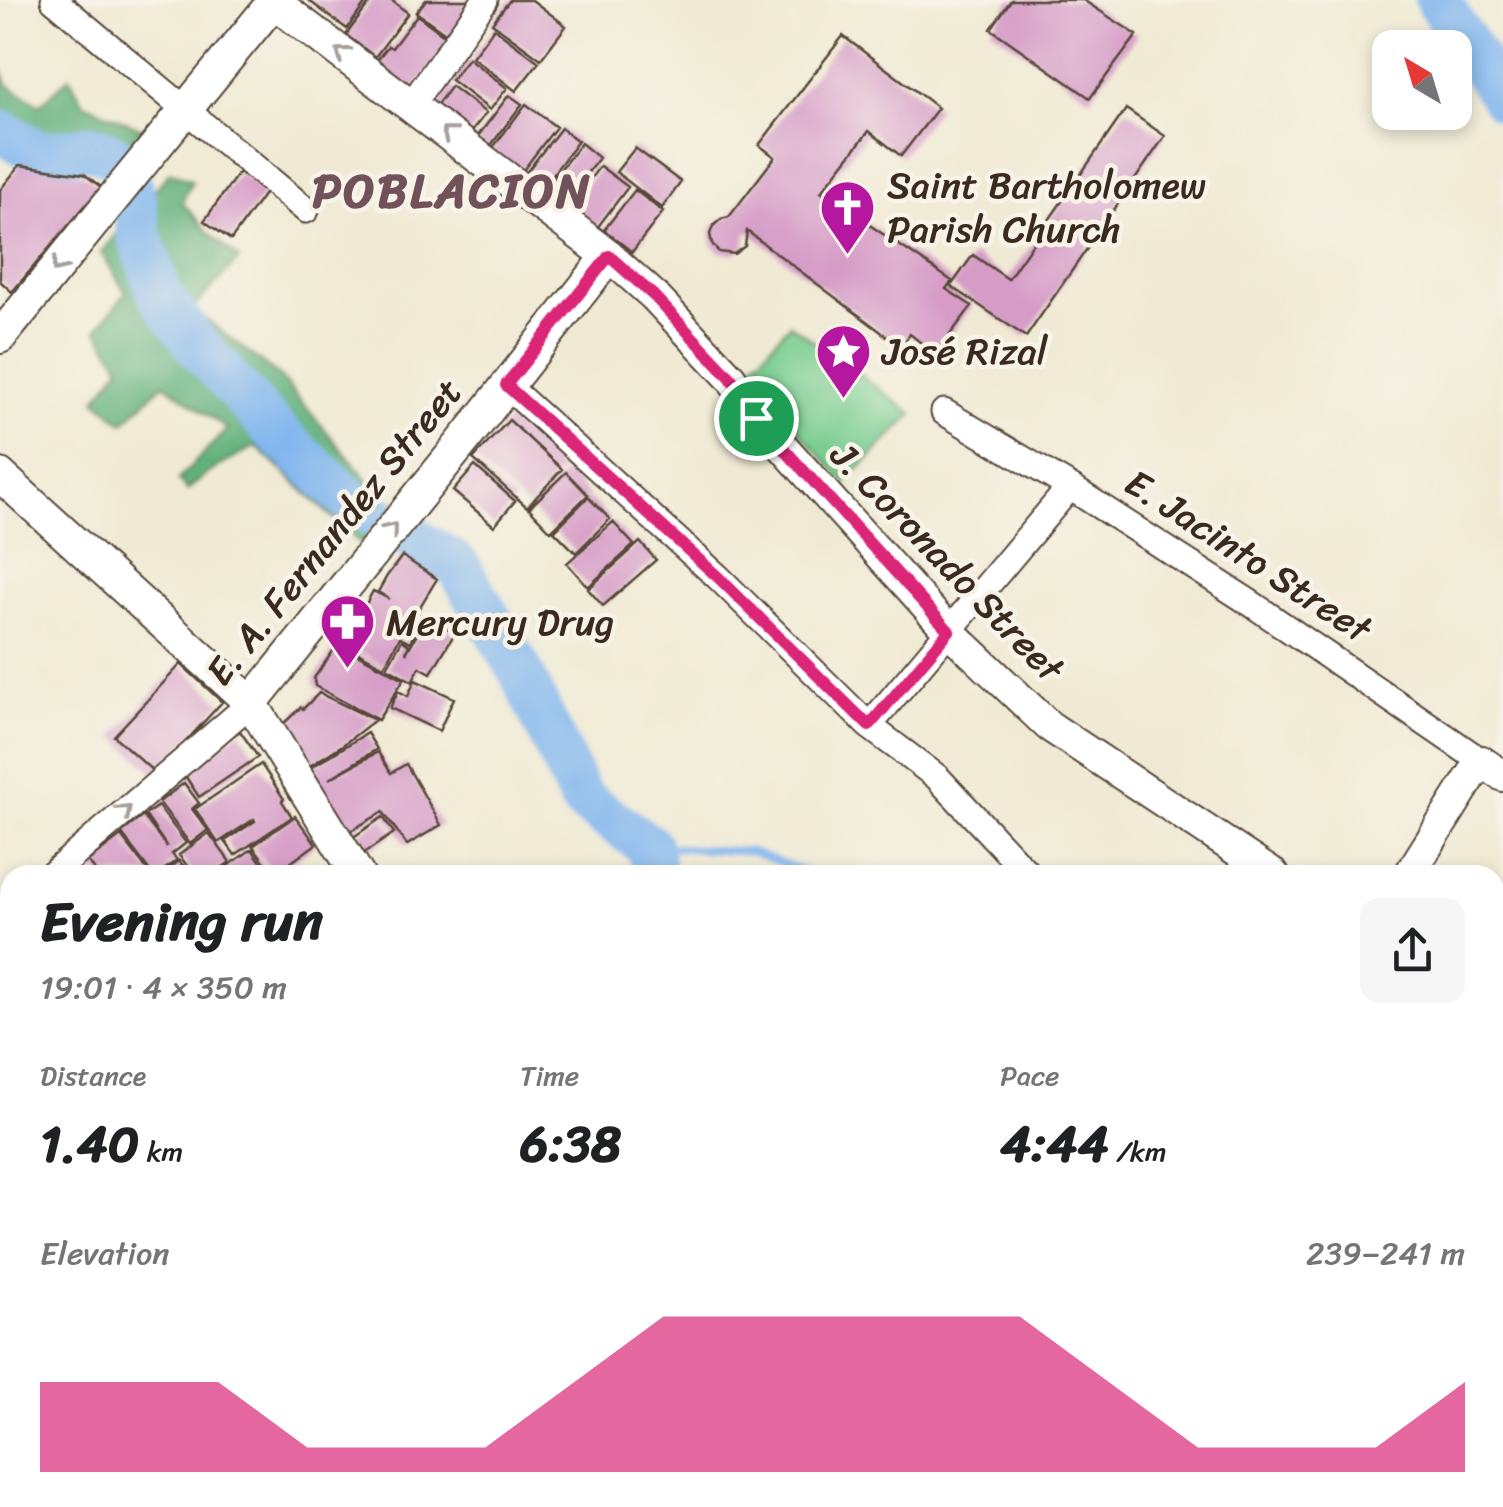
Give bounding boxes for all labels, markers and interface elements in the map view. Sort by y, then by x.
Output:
north arrow [1372,30,1472,130]
map controls [1372,30,1472,130]
one-way arrow [335,47,354,66]
one-way arrow [441,127,459,144]
district label: POBLACION [312,148,592,233]
place label: Saint Bartholomew Parish Church [887,152,1206,263]
church icon: Saint Bartholomew Parish Church [818,177,878,256]
one-way arrow [51,255,69,273]
place label: José Rizal [880,318,1049,385]
place icon: José Rizal [813,321,873,400]
street label: E. A. Fernandez Street [188,363,480,701]
pin [714,376,799,461]
icon: arrive [729,391,784,446]
street label: J. Coronado Street [812,424,1082,700]
street label: E. Jacinto Street [1111,451,1387,662]
one-way arrow [379,523,397,541]
place label: Mercury Drug [386,589,615,656]
pharmacy icon: Mercury Drug [317,592,377,671]
one-way arrow [113,805,132,823]
text: Evening run [40,873,323,970]
button: share [1360,898,1465,1003]
text: 19:01 · 4 × 350 m [40,959,287,1016]
text: Distance [40,1051,146,1100]
text: Time [520,1051,579,1100]
text: Pace [1000,1051,1059,1100]
text: 1.40 [40,1100,139,1189]
text: 6:38 [520,1100,621,1189]
text: 4:44 [1000,1100,1109,1189]
text: km [139,1127,183,1176]
text: /km [1109,1127,1166,1176]
text: Elevation [40,1225,170,1282]
text: 239–241 m [1306,1225,1465,1282]

